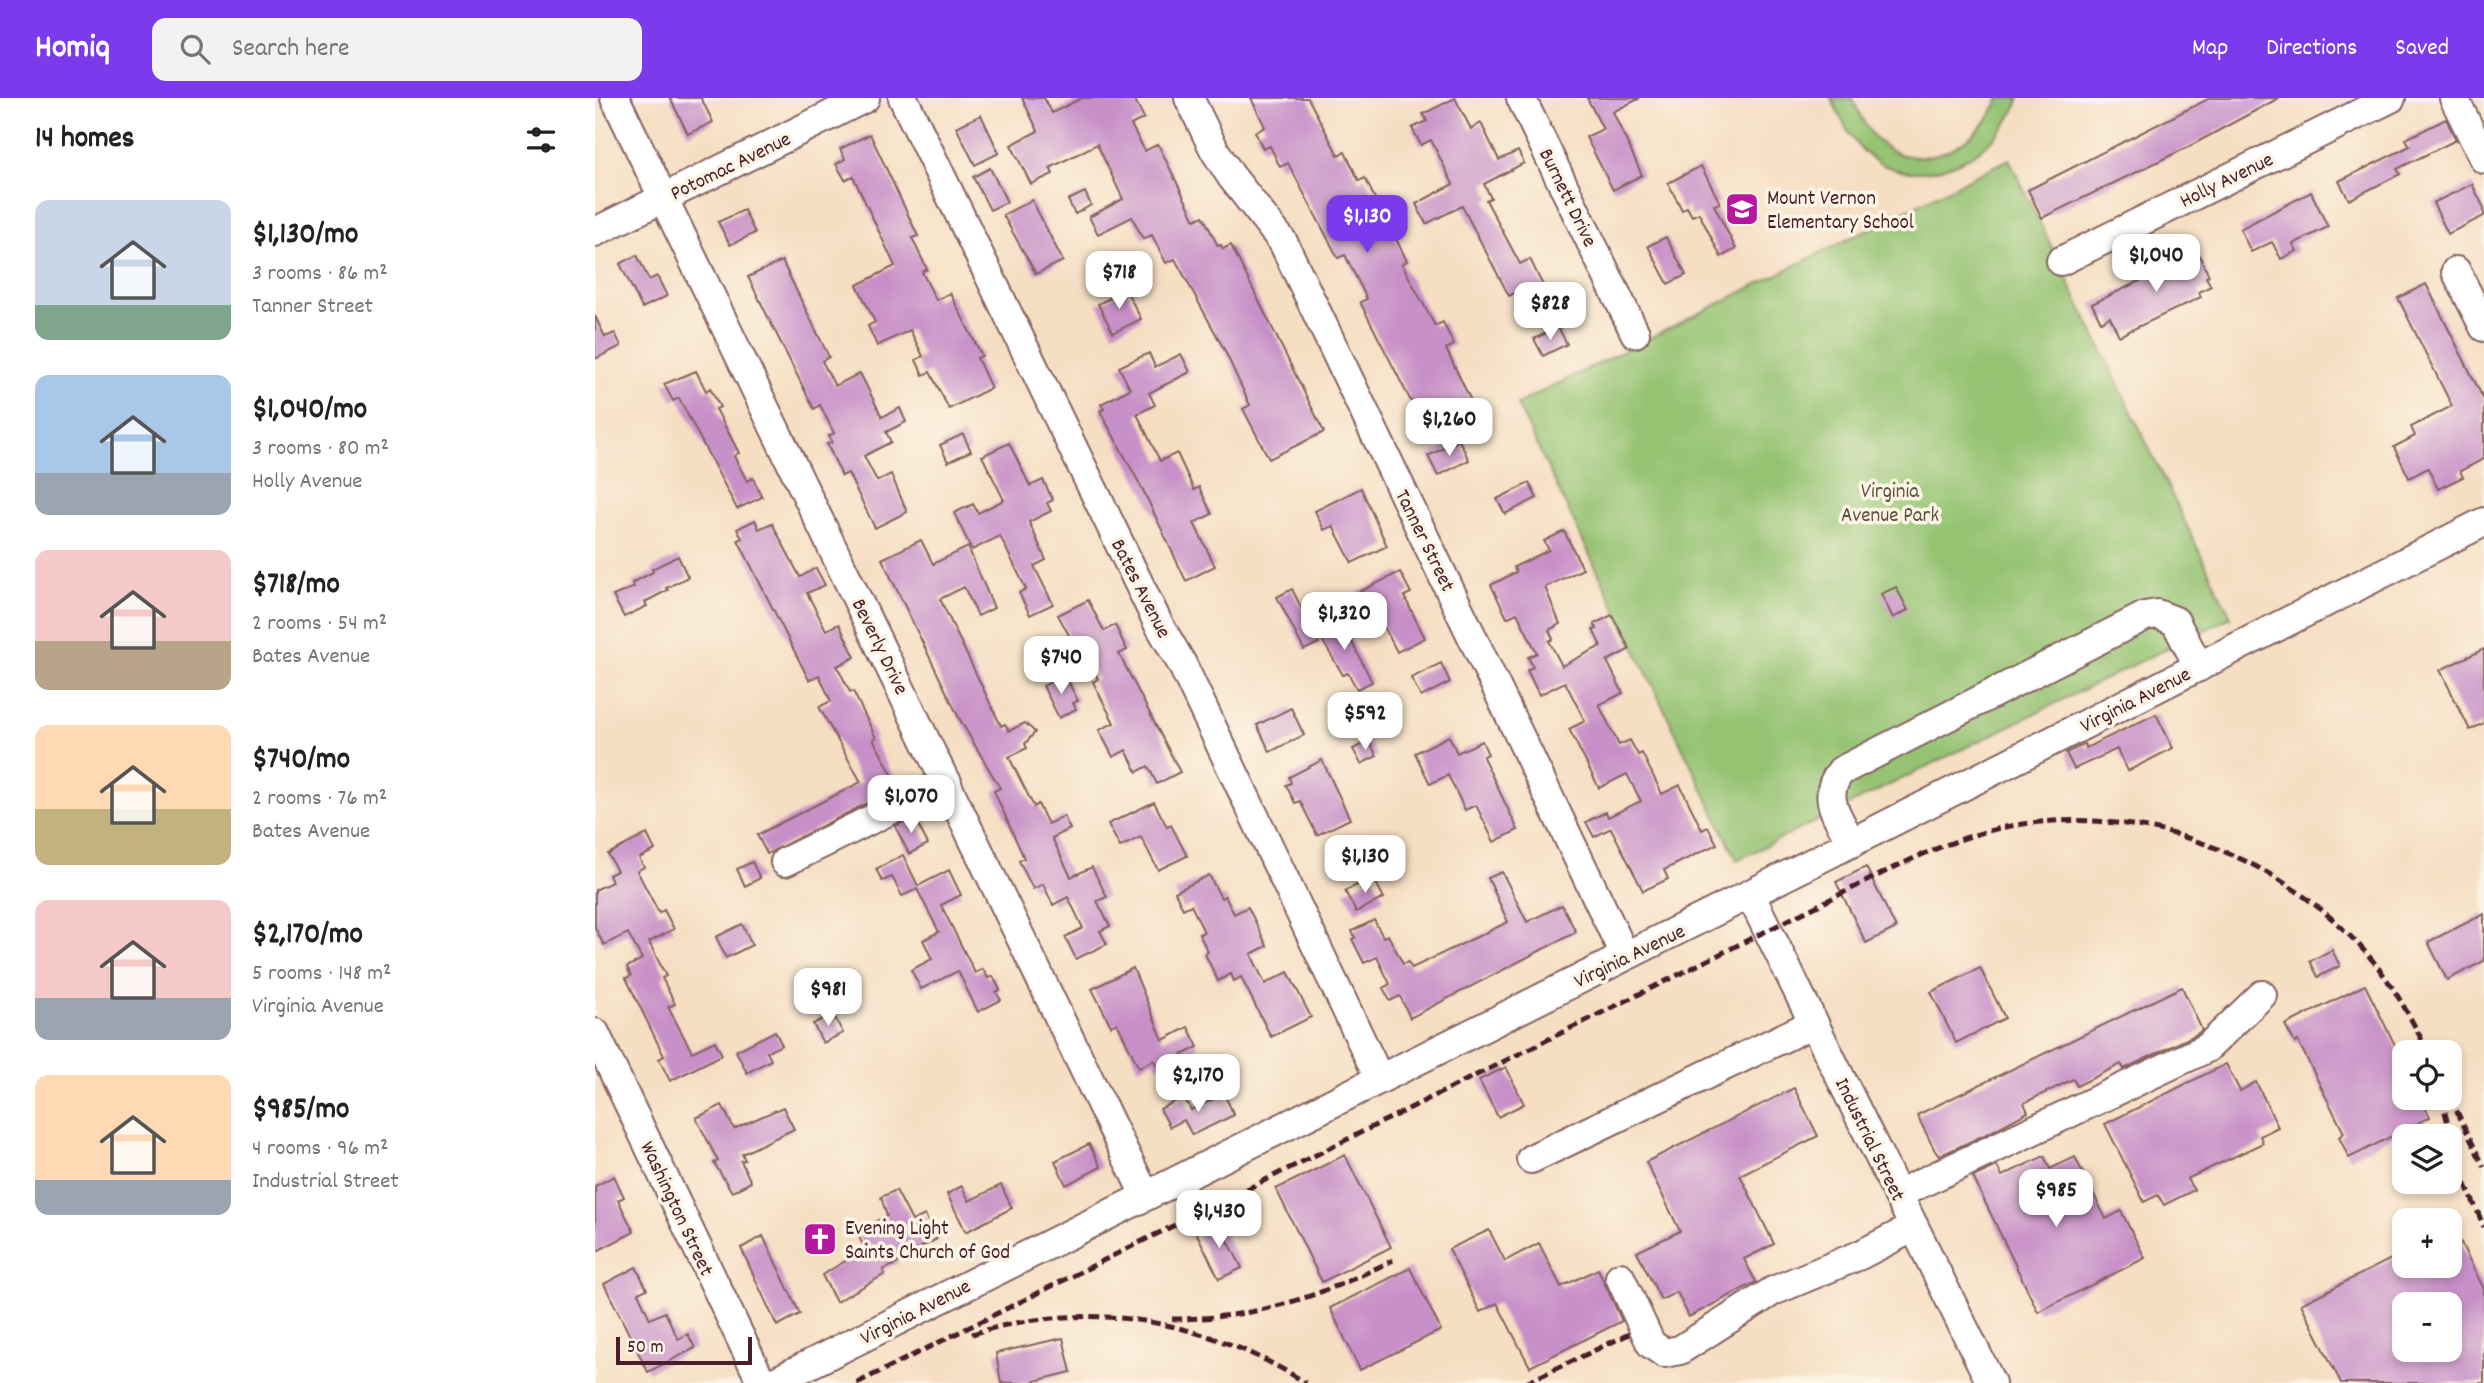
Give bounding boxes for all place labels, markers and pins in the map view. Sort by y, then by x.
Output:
place label: Mount Vernon Elementary School [1767,185,1914,239]
school or university icon: Mount Vernon Elementary School [1723,190,1761,228]
pin: $1,130 [1310,195,1424,255]
pin: $1,040 [2099,234,2213,294]
pin: $718 [1078,252,1160,311]
pin: $828 [1509,282,1591,342]
pin: $1,260 [1392,398,1506,458]
pin: $1,320 [1287,592,1401,652]
pin: $740 [1020,636,1102,696]
pin: $592 [1324,692,1406,752]
pin: $1,070 [854,776,968,835]
pin: $1,130 [1308,836,1422,895]
pin: $981 [787,968,869,1028]
pin: $2,170 [1141,1054,1255,1114]
pin: $985 [2015,1170,2097,1229]
pin: $1,430 [1162,1190,1276,1250]
place label: Evening Light Saints Church of God [845,1215,1010,1269]
church icon: Evening Light Saints Church of God [801,1220,839,1258]

